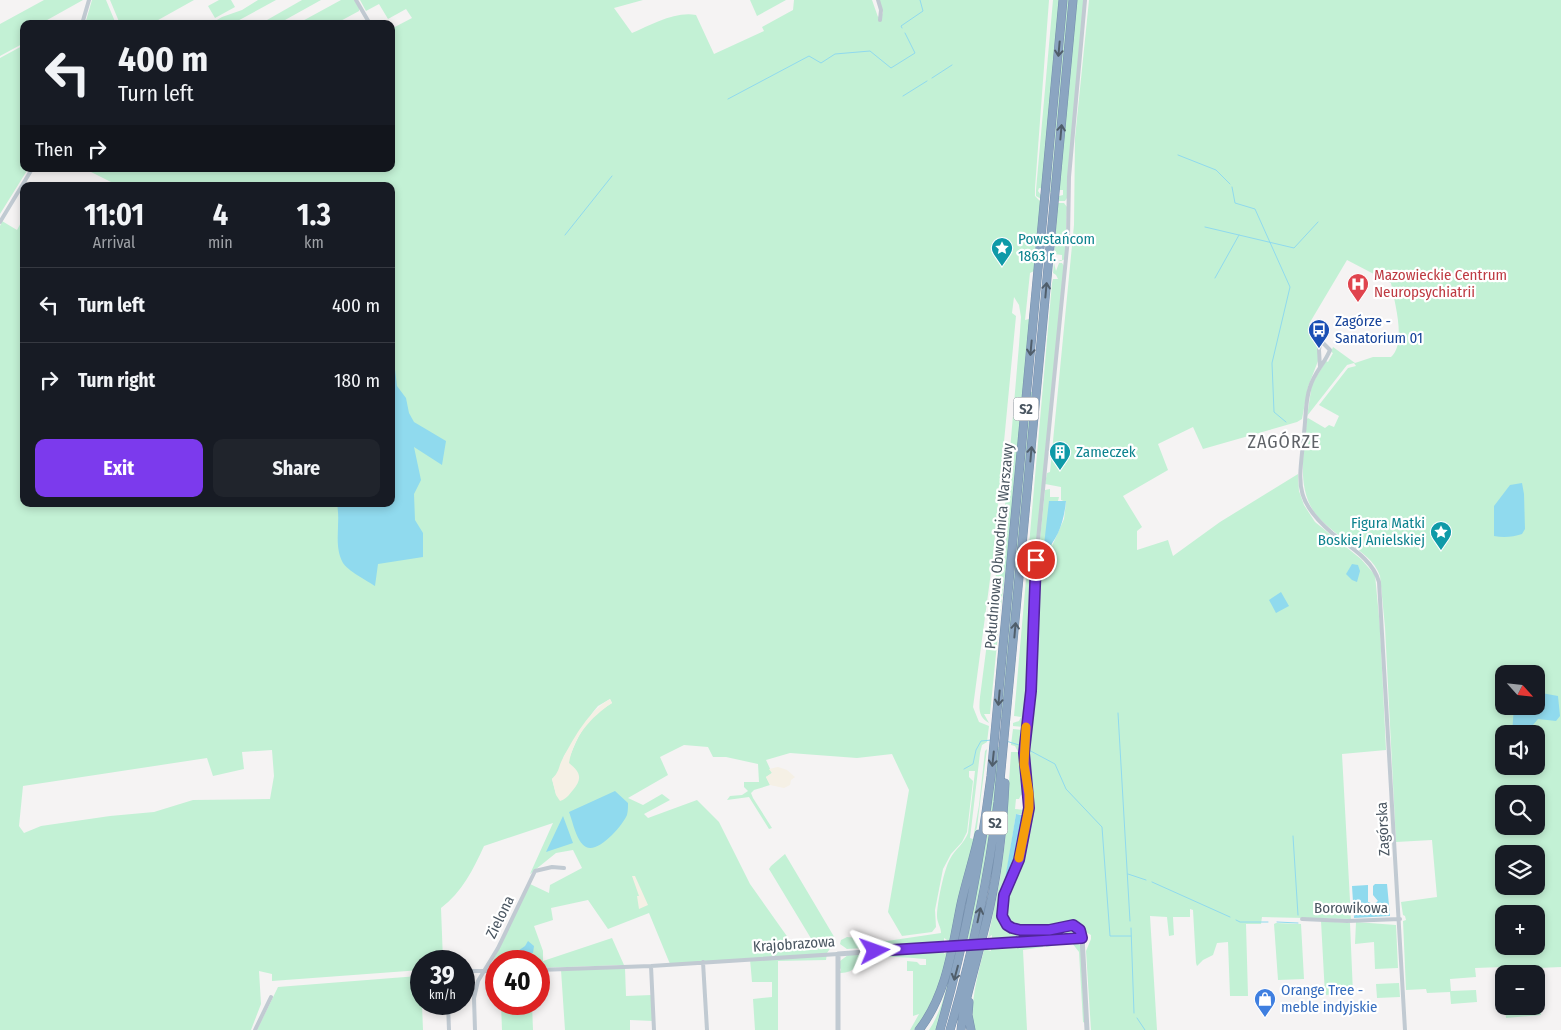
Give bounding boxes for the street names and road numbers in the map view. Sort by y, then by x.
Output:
road number: S2 [1014,398,1038,420]
street label: Południowa Obwodnica Warszawy [981,442,1017,650]
street label: Zagórska [1373,801,1393,857]
road number: S2 [982,811,1008,834]
street label: Zielona [482,893,518,941]
street label: Borowikowa [1314,899,1388,917]
street label: Krajobrazowa [752,932,836,956]

